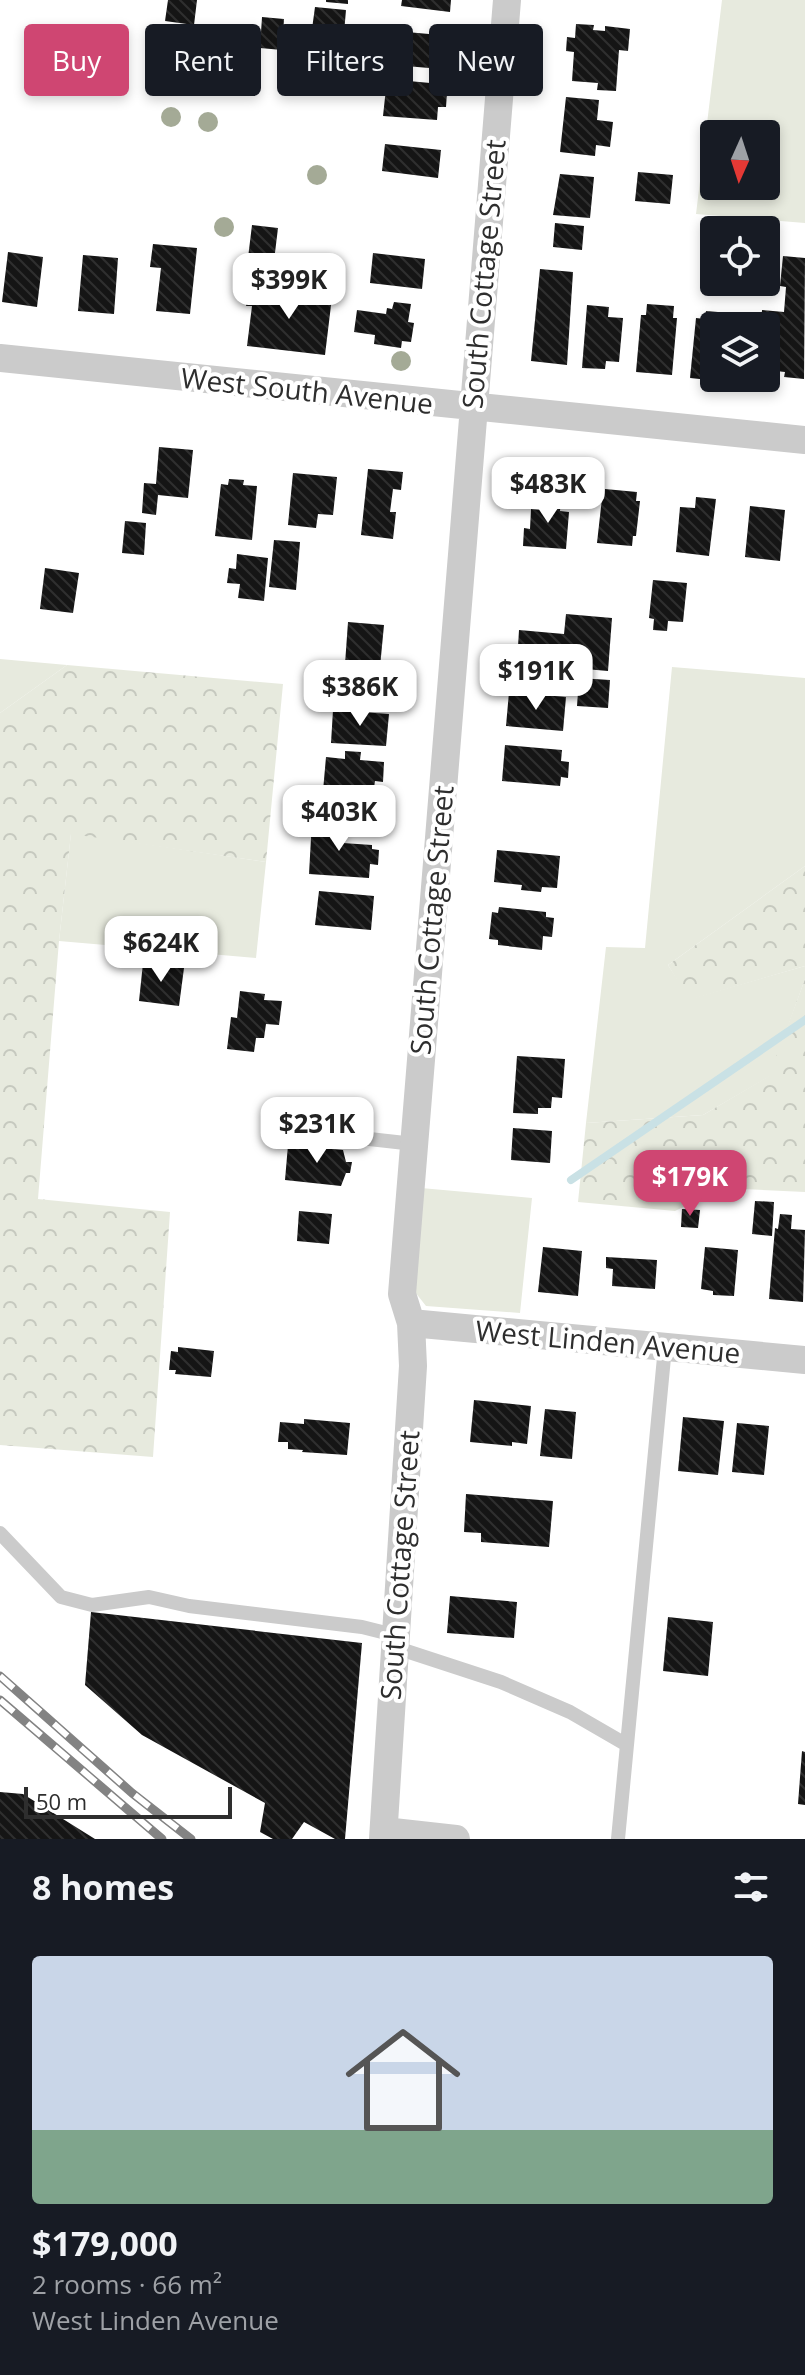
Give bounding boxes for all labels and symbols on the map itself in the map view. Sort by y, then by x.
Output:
north arrow [700,120,780,200]
street label: South Cottage Street [452,138,514,410]
pin: $399K [233,253,345,321]
street label: West South Avenue [179,358,435,422]
pin: $483K [492,457,604,525]
pin: $191K [480,644,592,712]
pin: $386K [304,660,416,728]
street label: South Cottage Street [400,784,462,1056]
pin: $403K [283,785,395,853]
pin: $624K [105,916,217,984]
pin: $231K [261,1097,373,1165]
pin: $179K [634,1150,746,1218]
street label: West Linden Avenue [474,1310,742,1372]
street label: South Cottage Street [371,1429,427,1701]
scale bar [24,1783,232,1819]

